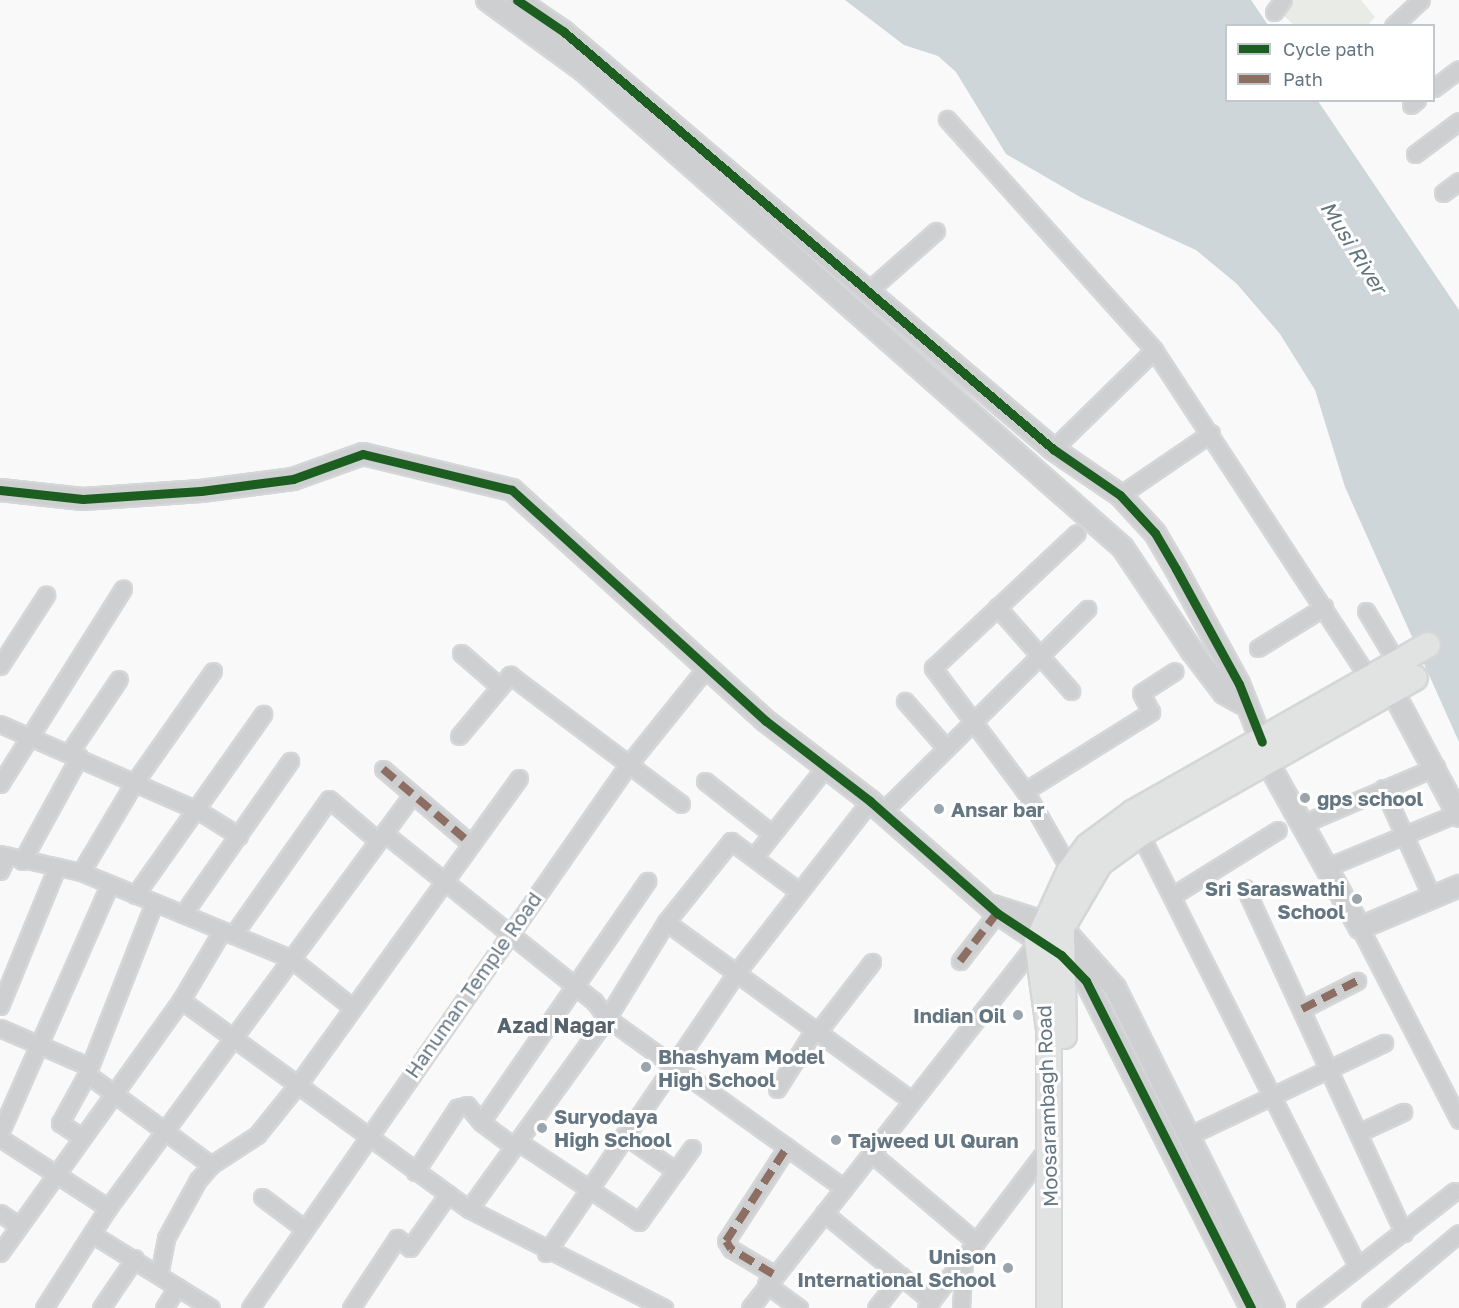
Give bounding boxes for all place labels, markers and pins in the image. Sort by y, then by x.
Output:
place label: gps school [1317,786,1423,810]
marker: gps school [1298,791,1312,805]
place label: Ansar bar [951,797,1045,821]
marker: Ansar bar [932,802,946,816]
place label: Sri Saraswathi School [1205,876,1345,923]
marker: Sri Saraswathi School [1350,892,1364,906]
place label: Indian Oil [913,1003,1006,1027]
marker: Indian Oil [1011,1008,1025,1022]
place label: Bhashyam Model High School [658,1044,825,1091]
marker: Bhashyam Model High School [639,1060,653,1074]
place label: Suryodaya High School [554,1104,672,1151]
marker: Suryodaya High School [535,1121,549,1135]
place label: Tajweed Ul Quran [848,1128,1019,1152]
marker: Tajweed Ul Quran [829,1133,843,1147]
place label: Unison International School [797,1244,996,1291]
marker: Unison International School [1001,1261,1015,1275]

